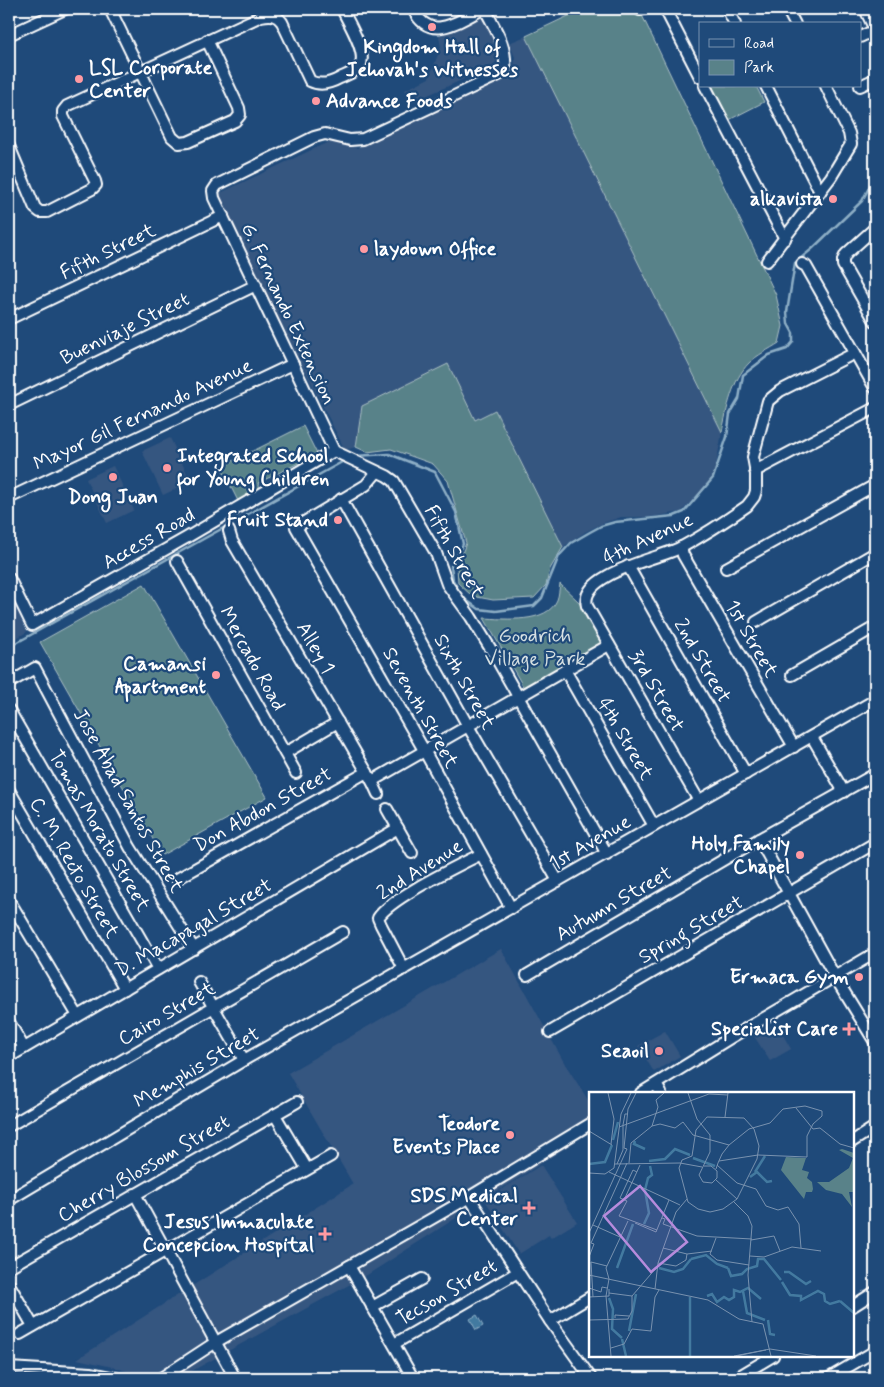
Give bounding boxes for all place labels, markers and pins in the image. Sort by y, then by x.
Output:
marker: Kingdom Hall of Jehovah's Witnesses [426,21,438,33]
place label: Kingdom Hall of Jehovah's Witnesses [346,34,518,84]
place label: LSL Corporate Center [89,55,212,105]
marker: LSL Corporate Center [73,73,85,85]
place label: Advance Foods [326,88,453,115]
marker: Advance Foods [310,95,322,107]
place label: alkavista [750,186,823,213]
marker: alkavista [827,193,839,205]
place label: laydown Office [374,236,496,263]
marker: laydown Office [358,243,370,255]
place label: Integrated School for Young Children [176,443,329,495]
marker: Integrated School for Young Children [161,462,173,474]
marker: Dong Juan [107,471,119,483]
place label: Dong Juan [68,484,158,513]
place label: Fruit Stand [227,507,328,534]
marker: Fruit Stand [332,514,344,526]
place label: Camansi Apartment [115,651,207,702]
marker: Camansi Apartment [210,669,222,681]
place label: Holy Family Chapel [692,831,790,881]
marker: Holy Family Chapel [794,849,806,861]
place label: Ermaca Gym [730,964,849,991]
marker: Ermaca Gym [853,971,865,983]
place label: Specialist Care [711,1016,838,1043]
marker: Specialist Care [842,1022,856,1036]
place label: Seaoil [601,1038,649,1065]
marker: Seaoil [653,1045,665,1057]
place label: Teodore Events Place [392,1111,500,1161]
marker: Teodore Events Place [504,1129,516,1141]
place label: SDS Medical Center [410,1183,519,1233]
marker: SDS Medical Center [522,1201,536,1215]
place label: Jesus Immaculate Concepcion Hospital [142,1209,314,1259]
marker: Jesus Immaculate Concepcion Hospital [318,1227,332,1241]

